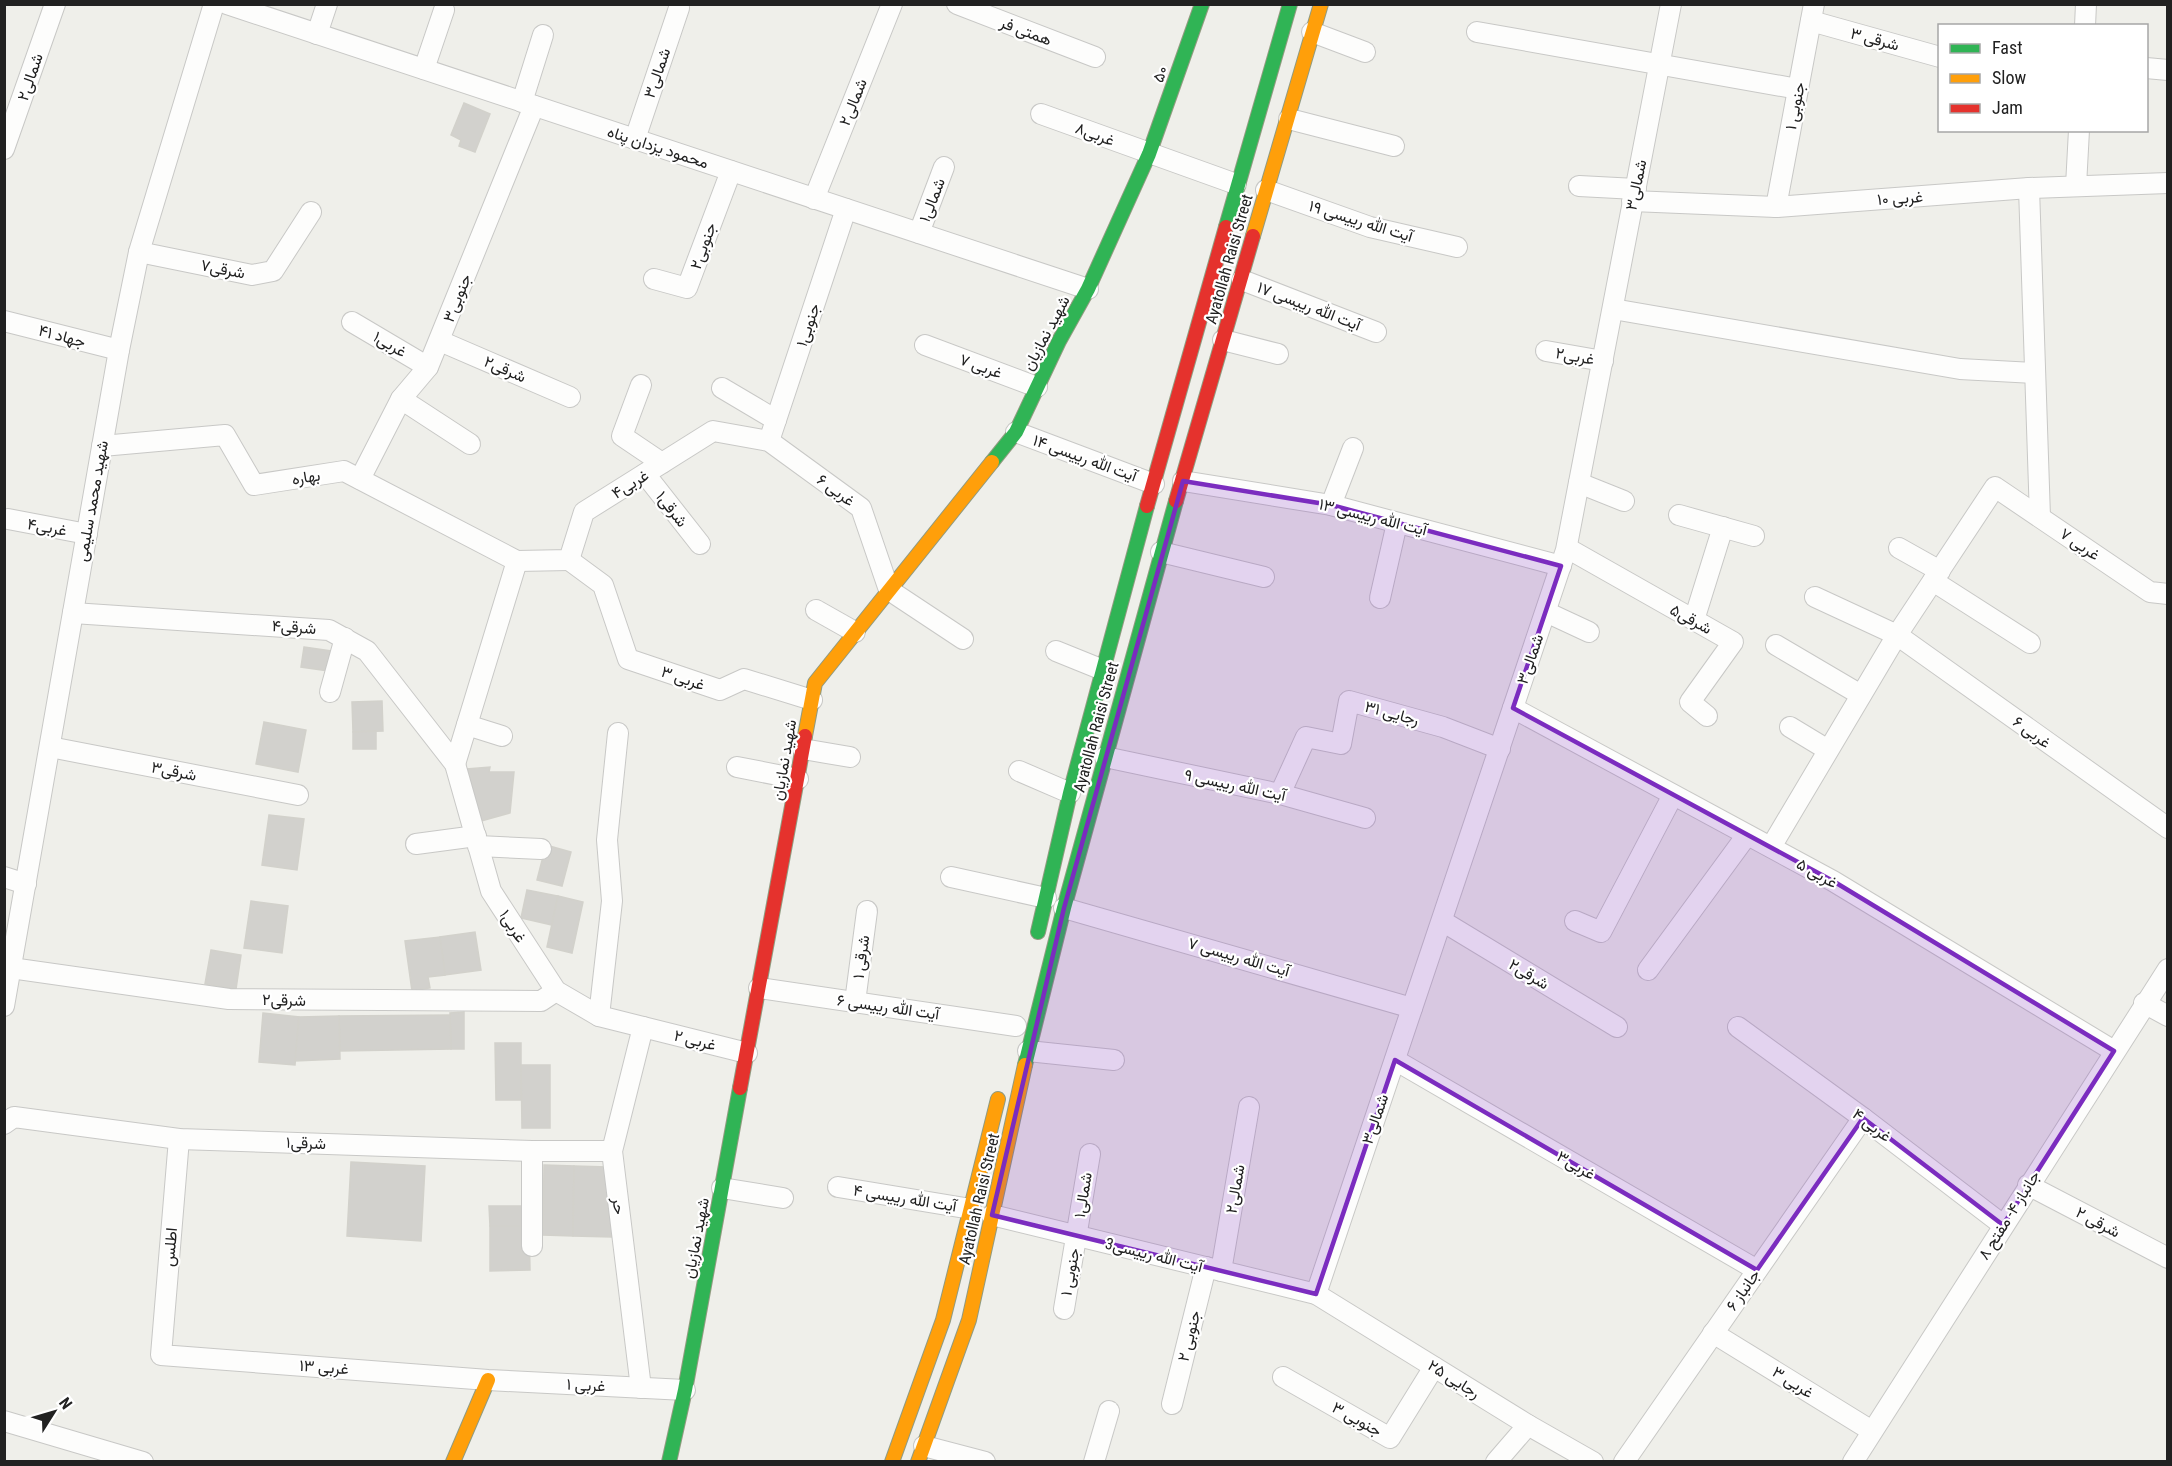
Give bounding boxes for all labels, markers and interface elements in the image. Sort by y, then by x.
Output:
street label: همتی فر [996,12,1054,50]
street label: شرقی ۳ [1848,23,1901,56]
legend [1938,24,2148,132]
text: Fast [1992,37,2023,58]
street label: شمالی۳ [640,46,675,101]
street label: شمالی۲ [13,51,48,104]
street label: ۵۰ [1148,63,1172,85]
text: Slow [1992,67,2027,88]
street label: شمالی۲ [835,76,872,129]
street label: جنوبی ۱ [1781,80,1810,132]
text: Jam [1992,97,2023,118]
street label: غربی۸ [1073,118,1117,151]
street label: محمود یزدان پناه [604,122,711,174]
street label: شمالی۳ [1621,158,1652,212]
street label: شمالی۱ [915,175,950,225]
street label: غربی ۱۰ [1877,187,1924,210]
street label: Ayatollah Raisi Street [1201,192,1257,326]
street label: آیت الله رییسی ۱۹ [1306,196,1417,247]
street label: جنوبی۲ [686,220,721,272]
street label: شرقی۷ [199,255,247,284]
street label: جنوبی۳ [439,271,476,325]
street label: آیت الله رییسی ۱۷ [1254,278,1365,336]
street label: شهید نمازیان [1018,292,1075,374]
street label: جنوبی۱ [792,301,825,349]
street label: جهاد ۴۱ [36,321,88,352]
street label: غربی۱ [369,327,410,362]
street label: غربی۲ [1554,343,1596,370]
street label: غربی ۷ [957,350,1005,383]
street label: شرقی۲ [481,352,529,387]
street label: آیت الله رییسی ۱۴ [1030,430,1141,487]
street label: شهید محمد سلیمی [72,439,113,563]
street label: بهاره [290,465,322,490]
street label: غربی۴ [608,465,652,503]
street label: غربی ۶ [813,470,859,511]
street label: شرقی۱ [651,487,692,531]
street label: آیت الله رییسی ۱۳ [1317,494,1430,541]
street label: غربی۴ [26,514,68,541]
street label: غربی ۷ [2056,524,2103,565]
street label: شرقی۵ [1666,600,1715,639]
street label: شرقی۴ [271,616,317,639]
street label: شمالی۳ [1513,632,1548,687]
street label: Ayatollah Raisi Street [1069,660,1123,794]
street label: غربی ۳ [658,662,707,695]
street label: رجایی ۳۱ [1362,697,1421,730]
street label: غربی ۶ [2009,712,2055,753]
street label: شهید نمازیان [768,718,801,802]
street label: شرقی۳ [149,757,198,786]
street label: آیت الله رییسی ۹ [1182,765,1289,806]
street label: غربی ۵ [1793,854,1841,893]
street label: غربی۱ [495,906,531,947]
street label: آیت الله رییسی ۷ [1186,933,1293,982]
street label: شرقی ۱ [849,934,874,980]
street label: شرقی۲ [1505,955,1553,994]
street label: شرقی۲ [262,990,306,1011]
street label: آیت الله رییسی ۶ [835,990,942,1025]
street label: غربی ۲ [672,1026,718,1055]
street label: شمالی۳ [1358,1092,1393,1147]
street label: غربی ۴ [1848,1104,1895,1146]
street label: Ayatollah Raisi Street [955,1131,1003,1266]
street label: شرقی۱ [286,1133,326,1154]
street label: غربی۳ [1553,1146,1599,1184]
street label: شمالی۲ [1221,1163,1250,1215]
street label: جانباز ۴- مفتح ۸ [1974,1167,2046,1264]
street label: شمالی۱ [1070,1171,1097,1219]
street label: آیت الله رییسی ۴ [852,1180,959,1217]
street label: حر [607,1195,629,1216]
street label: شهید نمازیان [679,1196,714,1280]
street label: شرقی ۲ [2072,1202,2123,1242]
street label: اطلس [159,1227,182,1267]
street label: آیت الله رییسی3 [1103,1234,1206,1278]
street label: جنوبی ۱ [1056,1246,1085,1298]
street label: جانباز ۶ [1722,1265,1765,1315]
street label: جنوبی ۲ [1174,1308,1206,1364]
street label: غربی ۱۳ [299,1356,349,1379]
street label: رجایی ۲۵ [1424,1356,1484,1403]
street label: غربی ۳ [1768,1362,1817,1403]
street label: غربی ۱ [566,1374,606,1397]
north arrow [24,1382,84,1442]
text: N [55,1394,76,1413]
street label: جنوبی ۳ [1328,1398,1385,1441]

